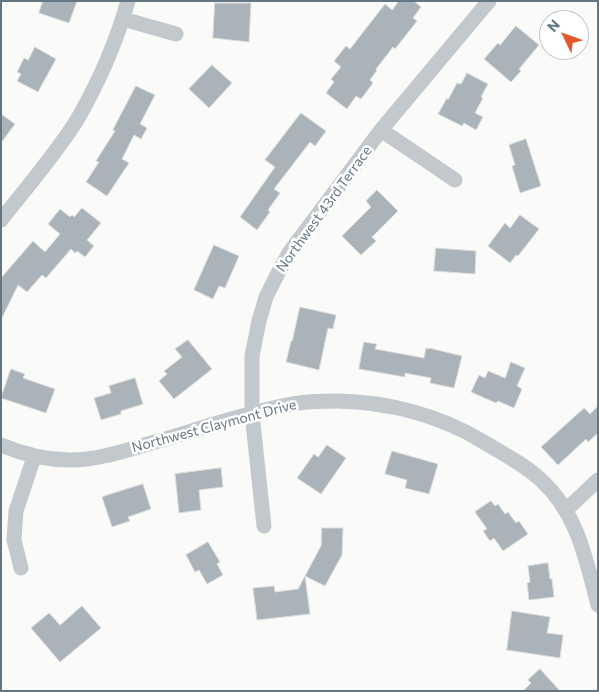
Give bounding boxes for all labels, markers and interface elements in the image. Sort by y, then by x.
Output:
north arrow [539,10,589,60]
text: N [543,16,563,35]
street label: Northwest 43rd Terrace [273,143,375,275]
street label: Northwest Claymont Drive [130,396,298,456]

